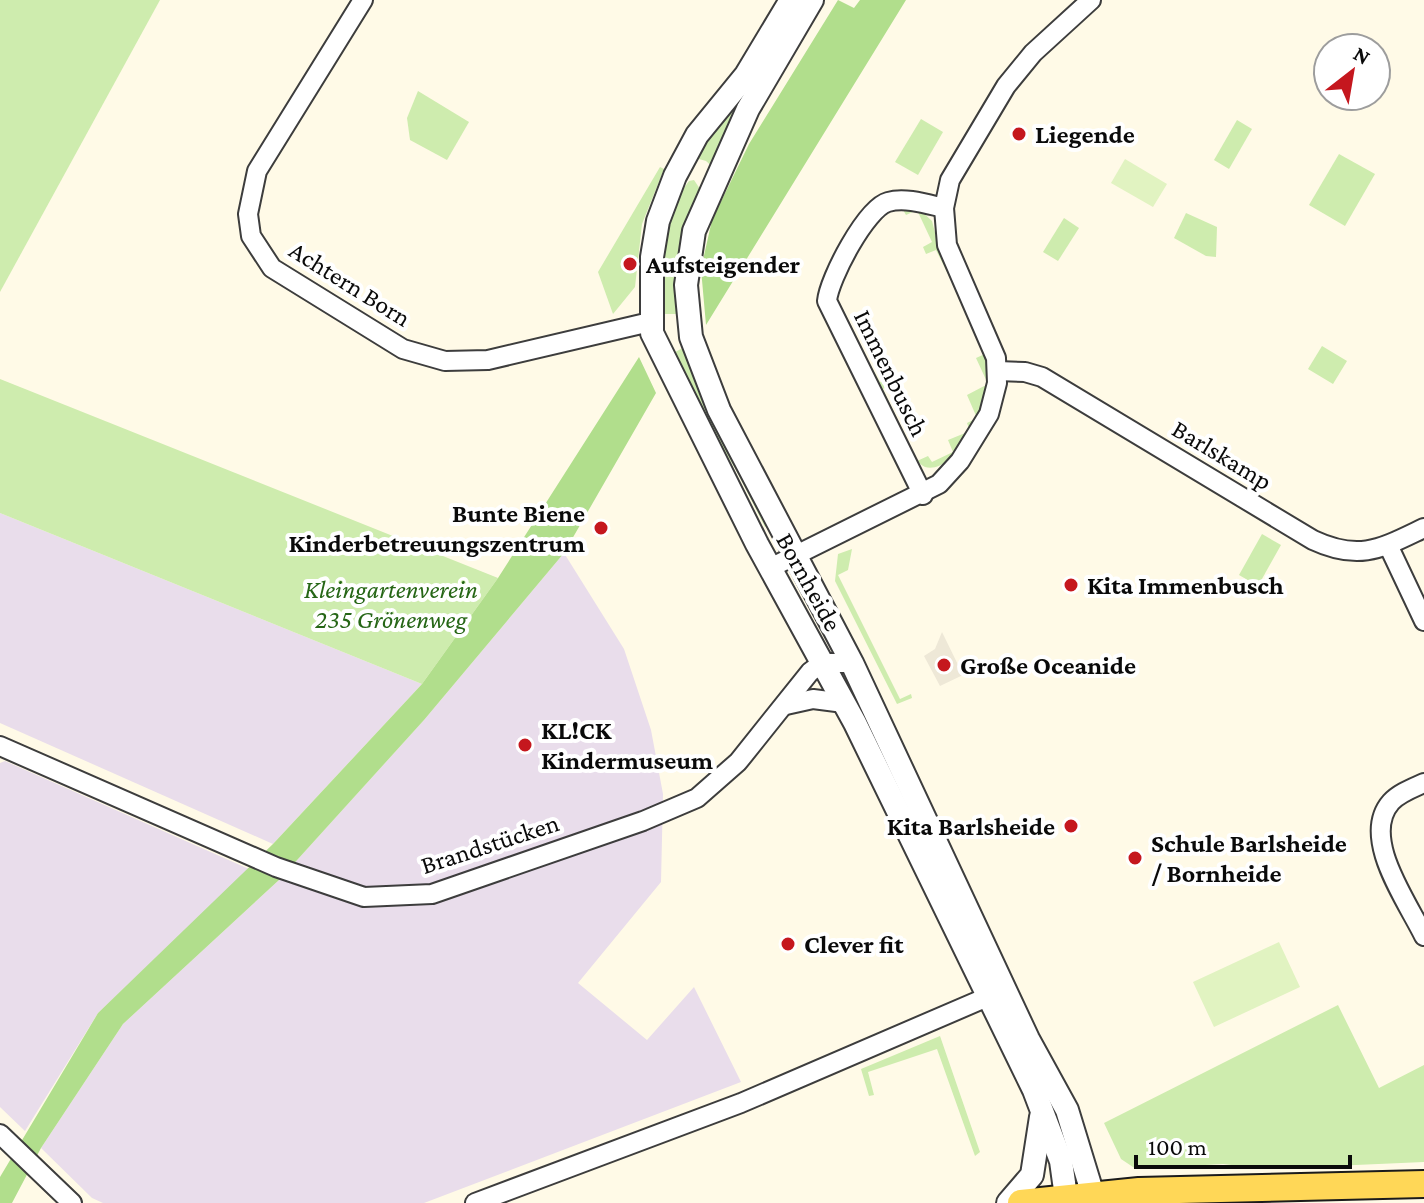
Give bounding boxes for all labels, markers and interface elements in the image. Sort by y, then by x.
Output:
north arrow [1312,32,1392,112]
text: N [1349,41,1375,70]
place label: Liegende [1035,120,1135,149]
marker: Liegende [1010,125,1028,143]
street label: Achtern Born [284,235,416,333]
place label: Aufsteigender [645,250,801,279]
marker: Aufsteigender [621,255,639,273]
street label: Immenbusch [848,305,934,441]
street label: Barlskamp [1167,414,1277,496]
place label: Bunte Biene Kinderbetreuungszentrum [288,499,585,558]
marker: Bunte Biene Kinderbetreuungszentrum [592,519,610,537]
street label: Bornheide [770,528,848,636]
place label: Kita Immenbusch [1087,571,1284,600]
park label: Kleingartenverein 235 Grönenweg [304,575,478,634]
marker: Kita Immenbusch [1062,576,1080,594]
place label: Große Oceanide [960,651,1136,680]
marker: Große Oceanide [935,656,953,674]
place label: KL!CK Kindermuseum [541,716,713,775]
marker: KL!CK Kindermuseum [516,736,534,754]
street label: Brandstücken [417,808,563,880]
place label: Kita Barlsheide [887,812,1055,841]
marker: Kita Barlsheide [1062,817,1080,835]
place label: Schule Barlsheide / Bornheide [1151,829,1347,888]
marker: Schule Barlsheide / Bornheide [1126,849,1144,867]
place label: Clever fit [804,930,904,959]
marker: Clever fit [779,935,797,953]
scale bar [1136,1119,1350,1169]
text: 100 m [1148,1133,1207,1160]

